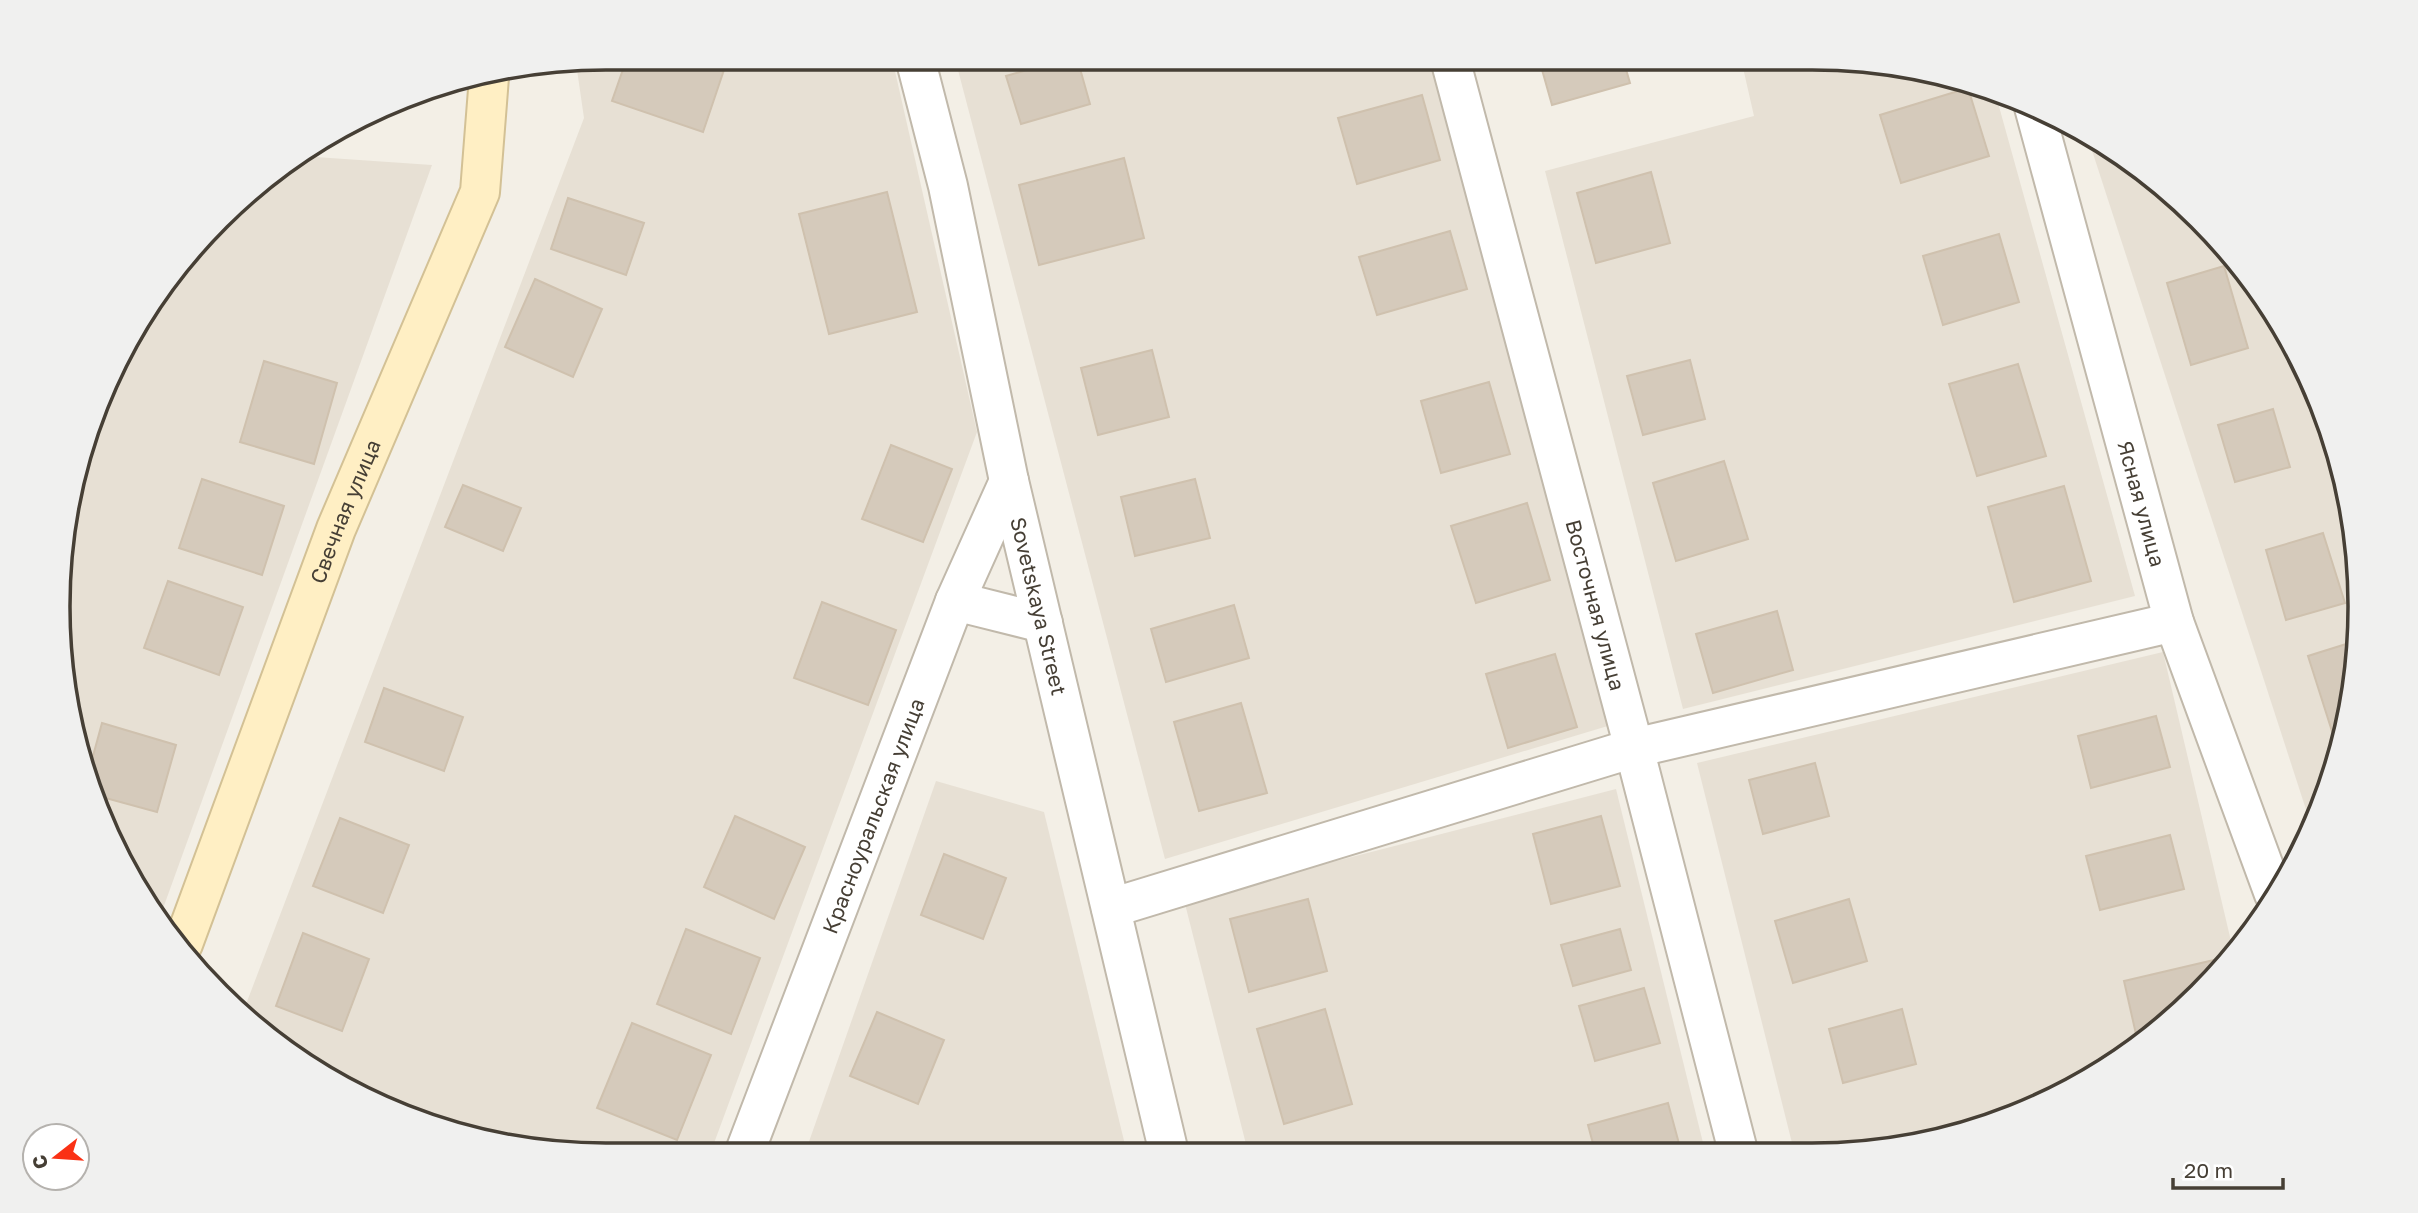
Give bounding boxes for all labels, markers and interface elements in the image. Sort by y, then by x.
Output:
street label: Свечная улица [304,435,386,587]
street label: Ясная улица [2112,438,2171,569]
street label: Sovetskaya Street [1005,514,1073,698]
street label: Восточная улица [1561,517,1631,693]
street label: Красноуральская улица [816,694,930,937]
north arrow [21,1122,91,1192]
scale bar [2173,1146,2283,1190]
text: С [26,1152,52,1172]
text: 20 m [2184,1157,2233,1183]

